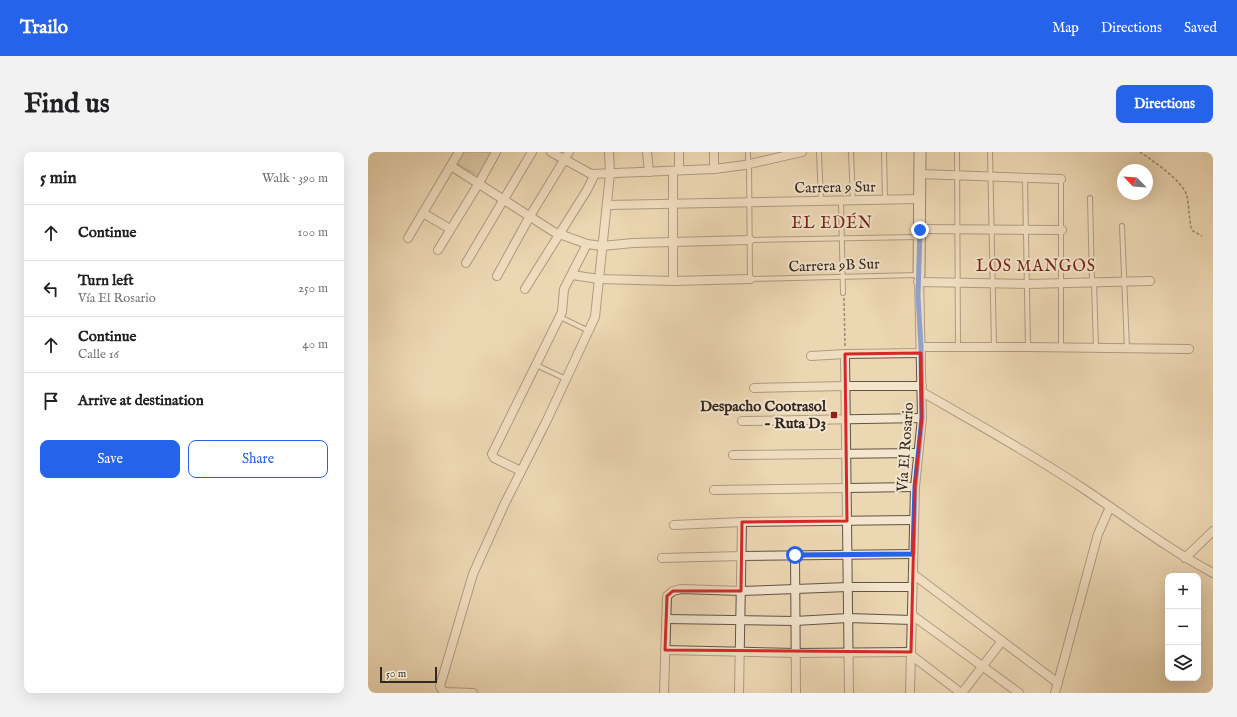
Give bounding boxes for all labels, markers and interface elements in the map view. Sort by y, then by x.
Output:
text: Trailo [20,16,68,40]
text: Map [1052,19,1079,37]
text: Directions [1101,19,1162,37]
text: Saved [1184,19,1217,37]
button: Directions [1116,85,1213,123]
text: Find us [24,87,110,122]
north arrow [1117,164,1153,200]
text: 5 min [40,168,77,189]
text: Walk · 390 m [262,170,328,187]
street label: Carrera 9 Sur [794,177,876,198]
district label: EL EDÉN [791,212,873,234]
route end [911,221,929,239]
icon: ahead [40,222,62,244]
text: Continue [78,223,136,242]
text: 100 m [298,224,328,241]
street label: Carrera 9B Sur [788,254,880,277]
district label: LOS MANGOS [976,257,1096,277]
text: Turn left [78,271,134,290]
icon: left [40,278,62,300]
text: 250 m [298,280,328,297]
text: Vía El Rosario [78,290,156,307]
text: Continue [78,327,136,346]
icon: ahead [40,334,62,356]
text: 40 m [302,336,328,353]
text: Calle 16 [78,346,119,363]
icon: arrive [40,390,62,412]
text: Arrive at destination [78,391,204,410]
place label: Despacho Cootrasol - Ruta D3 [700,397,827,433]
street label: Vía El Rosario [893,402,918,493]
marker: Despacho Cootrasol - Ruta D3 [829,410,839,420]
button: Save [40,440,180,478]
button: Share [188,440,328,478]
route start [786,546,804,564]
map controls [1165,573,1201,681]
button: + [1165,573,1201,609]
button: − [1165,609,1201,645]
button: layers [1165,645,1201,681]
scale bar [380,665,437,684]
text: 50 m [386,667,406,681]

